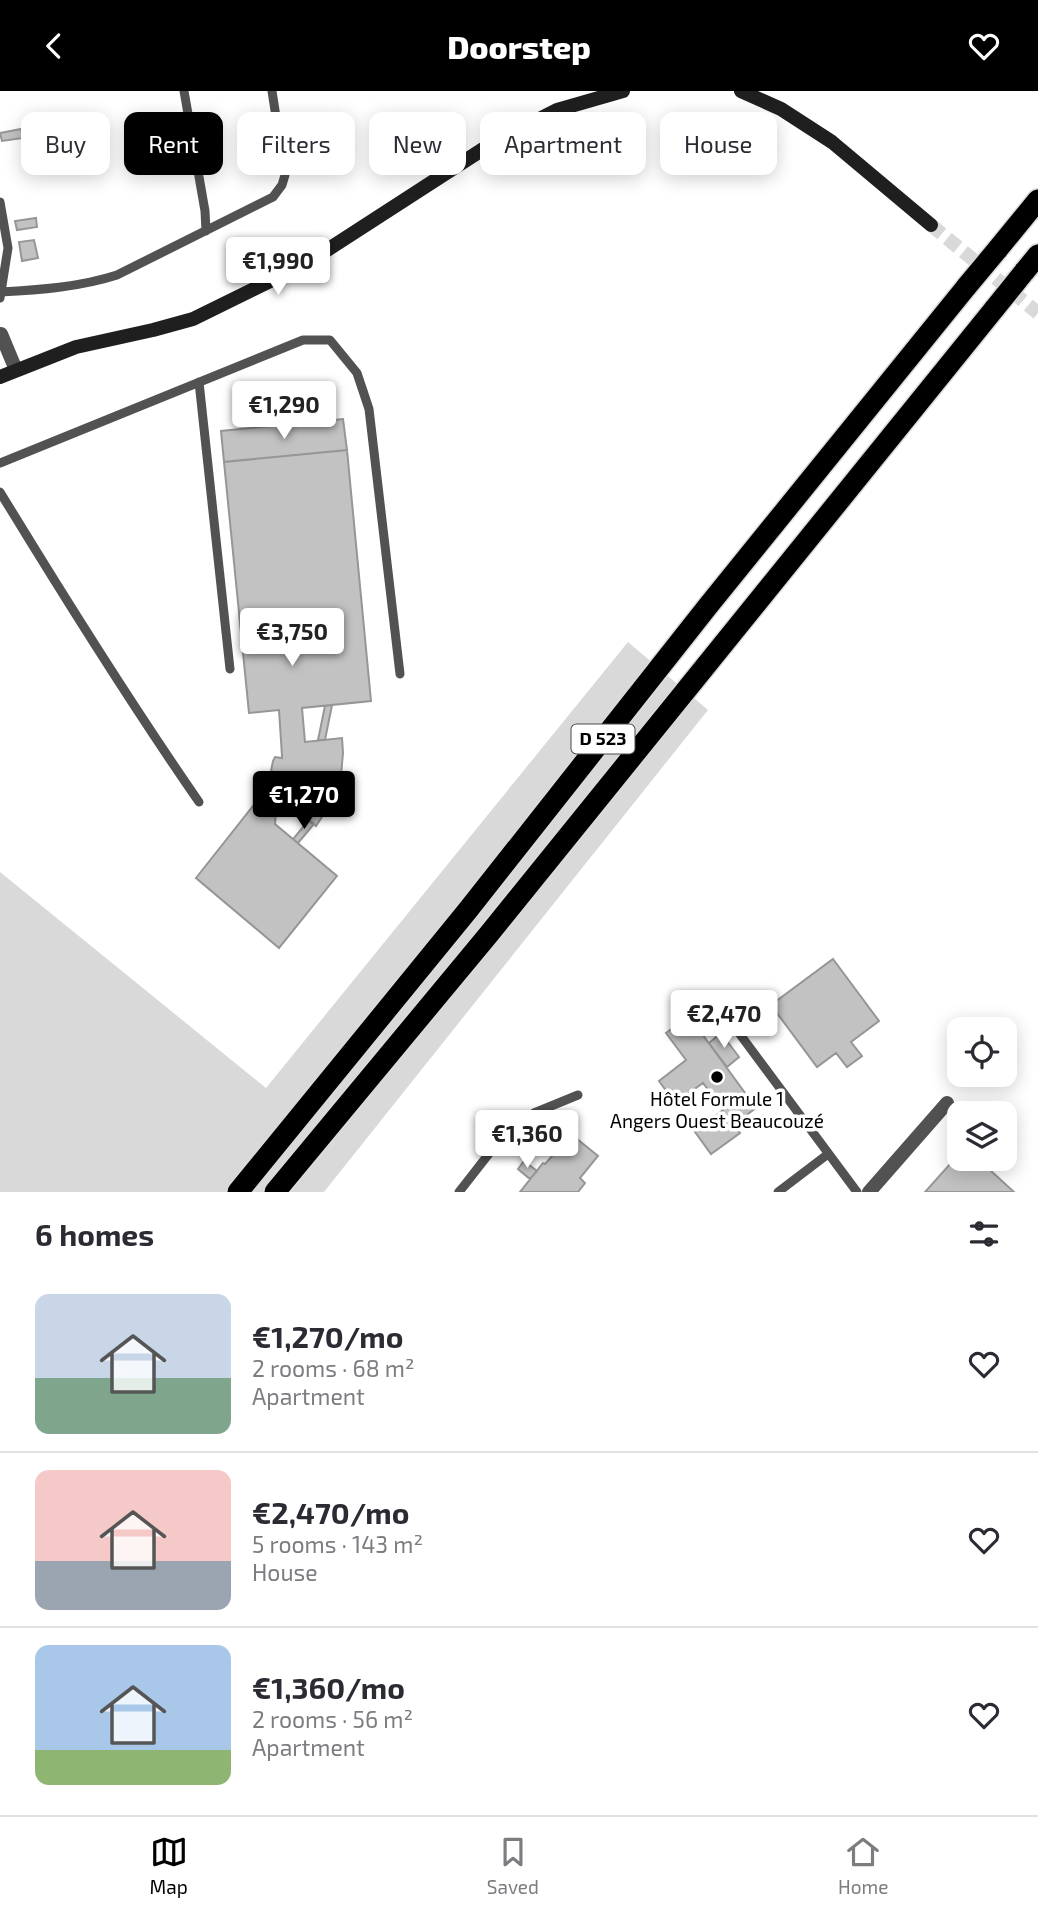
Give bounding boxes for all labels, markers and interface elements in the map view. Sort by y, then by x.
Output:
icon: back [35,27,73,65]
text: Doorstep [447,27,591,65]
icon: heart [965,27,1003,65]
chip: Buy [21,112,110,175]
chip: Rent [124,112,223,175]
chip: Filters [237,112,355,175]
chip: New [369,112,466,175]
chip: Apartment [480,112,646,175]
chip: House [660,112,777,175]
pin: €1,990 [221,237,335,297]
text: €1,990 [242,246,314,274]
pin: €1,290 [227,381,341,441]
text: €1,290 [248,390,320,418]
pin: €3,750 [235,609,349,668]
text: €3,750 [256,617,328,645]
road number: D 523 [572,725,634,753]
pin: €1,270 [247,771,361,831]
text: €1,270 [269,780,339,808]
pin: €2,470 [667,991,781,1050]
text: €2,470 [687,999,761,1027]
map controls [947,1017,1017,1171]
button: locate [947,1017,1017,1087]
marker: Hôtel Formule 1 Angers Ouest Beaucouzé [709,1069,725,1085]
place label: Hôtel Formule 1 Angers Ouest Beaucouzé [610,1087,824,1132]
button: layers [947,1101,1017,1171]
pin: €1,360 [470,1111,584,1170]
text: €1,360 [491,1119,563,1147]
icon: filters [965,1215,1003,1253]
text: 6 homes [35,1216,154,1252]
text: €1,270/mo [252,1318,403,1354]
icon: home [91,1322,175,1406]
icon: heart [965,1345,1003,1383]
text: 2 rooms · 68 m² [252,1354,415,1382]
text: Apartment [252,1382,365,1410]
text: €2,470/mo [252,1494,409,1530]
icon: home [91,1498,175,1582]
icon: heart [965,1521,1003,1559]
text: 5 rooms · 143 m² [252,1530,423,1558]
text: House [252,1558,318,1586]
text: €1,360/mo [252,1669,405,1705]
icon: home [91,1673,175,1757]
icon: heart [965,1696,1003,1734]
text: 2 rooms · 56 m² [252,1705,413,1733]
text: Apartment [252,1733,365,1761]
tab: Map [150,1833,188,1898]
tab: Saved [487,1833,539,1898]
tab: Home [838,1833,888,1898]

